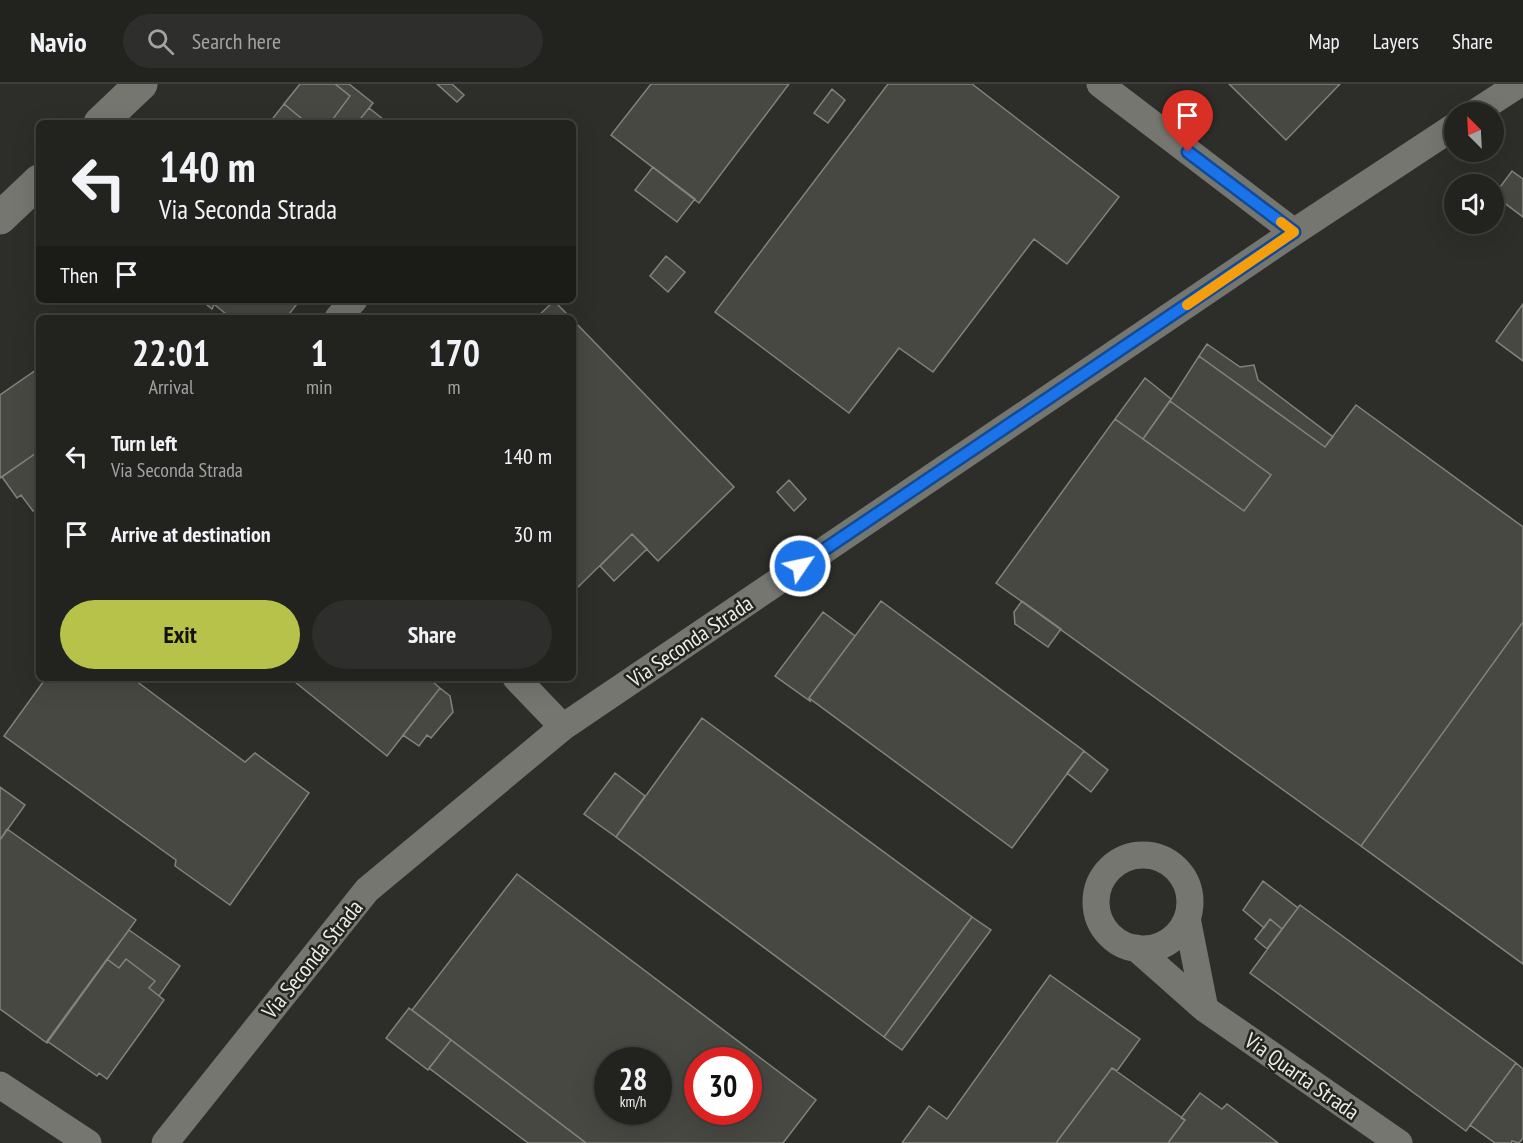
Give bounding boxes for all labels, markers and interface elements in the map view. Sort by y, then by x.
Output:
search box [123,14,543,68]
text: Navio [30,23,87,60]
icon: search [144,25,177,58]
text: Search here [192,27,281,55]
text: Map [1309,28,1340,55]
text: Layers [1373,28,1419,55]
text: Share [1452,28,1493,55]
pin [1162,90,1213,152]
icon: arrive [1171,99,1204,132]
north arrow [1444,102,1504,162]
map controls [1444,102,1504,234]
text: 140 m [159,139,256,194]
icon: left [60,144,138,222]
button: sound [1444,174,1504,234]
text: Via Seconda Strada [159,192,337,226]
icon: arrive [110,258,143,291]
text: Then [60,261,98,289]
text: 22:01 [132,329,210,376]
text: 1 [310,329,328,376]
text: 170 [428,329,480,376]
text: Arrival [148,374,194,400]
text: min [306,374,332,400]
text: m [448,374,461,400]
text: Turn left [111,429,177,457]
icon: left [60,440,93,473]
text: 140 m [503,442,552,470]
text: Via Seconda Strada [111,457,243,483]
icon: arrive [60,518,93,551]
text: Arrive at destination [111,520,271,548]
text: 30 m [513,520,552,548]
position arrow [768,534,832,598]
street label: Via Seconda Strada [621,589,758,694]
button: Exit [60,600,300,669]
button: Share [312,600,552,669]
street label: Via Seconda Strada [255,894,369,1025]
street label: Via Quarta Strada [1238,1026,1365,1126]
speed limit sign: 30 [684,1047,762,1125]
text: 28 [619,1059,647,1098]
text: km/h [620,1092,646,1111]

